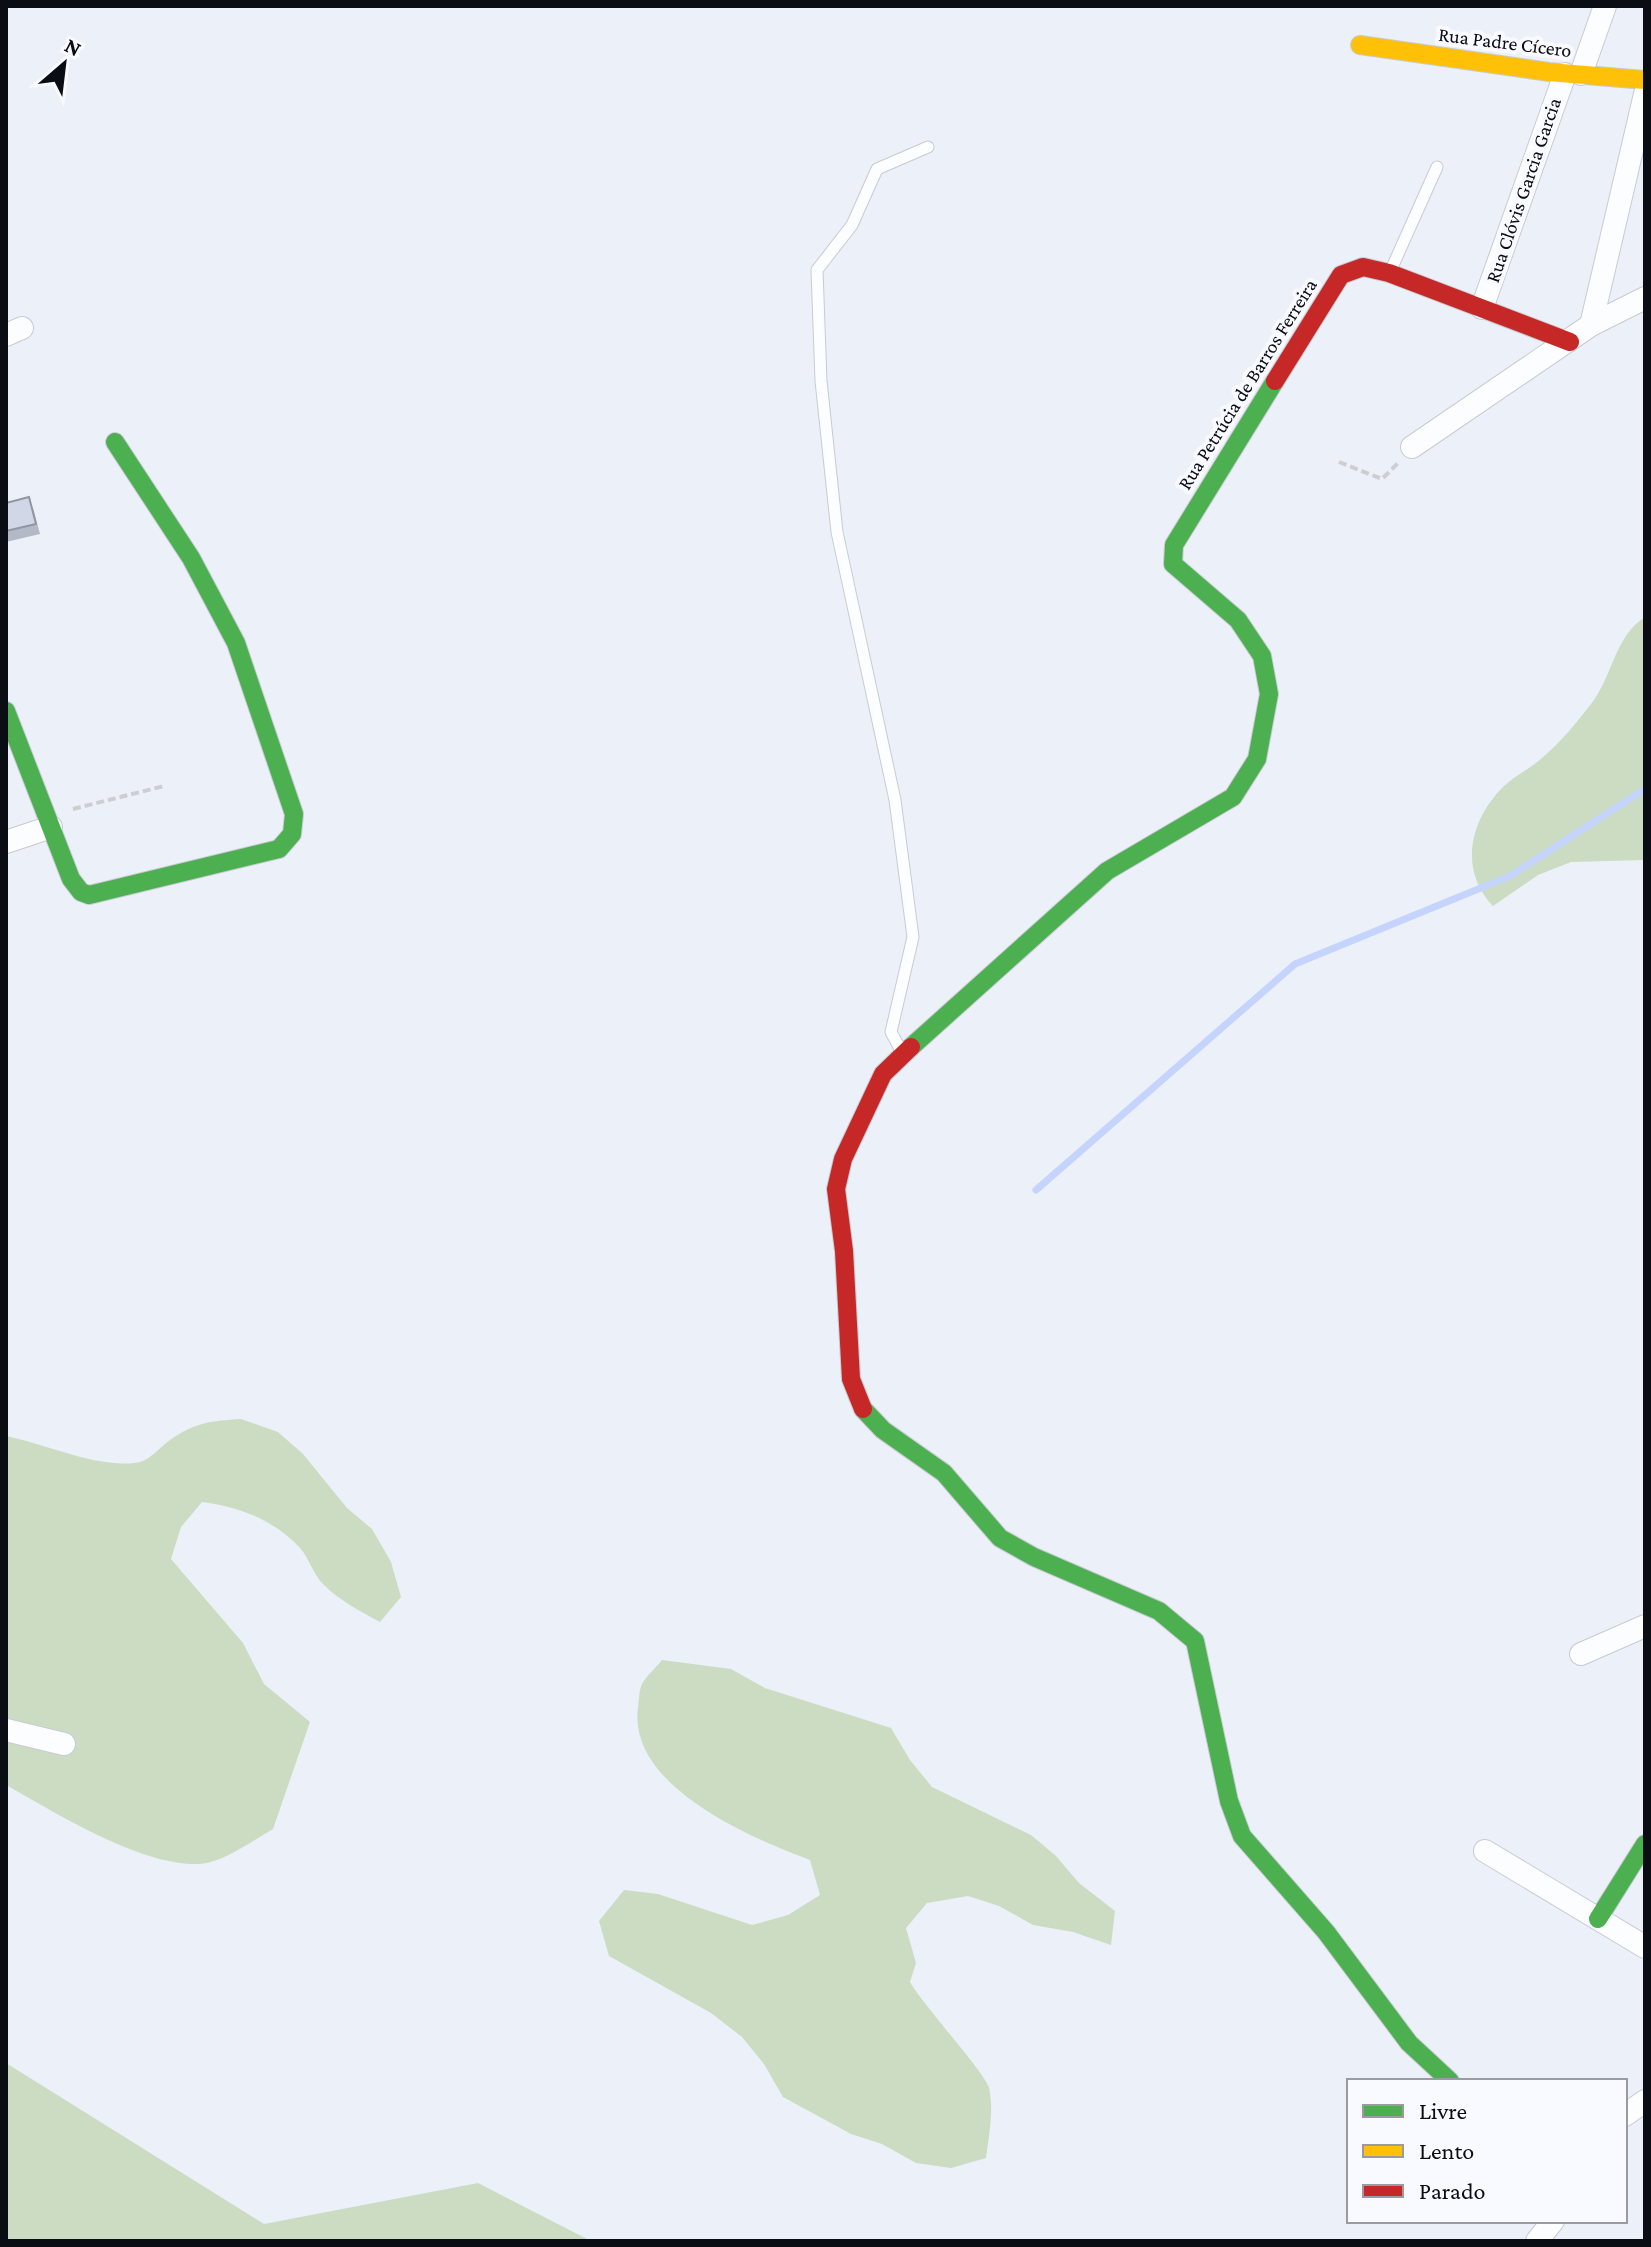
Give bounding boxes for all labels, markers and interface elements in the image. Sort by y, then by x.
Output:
street label: Rua Padre Cícero [1437,23,1573,61]
north arrow [24,24,104,104]
text: N [61,32,86,61]
street label: Rua Clóvis Garcia Garcia [1481,95,1565,285]
street label: Rua Petrúcia de Barros Ferreira [1173,275,1321,493]
legend [1347,2079,1627,2223]
text: Livre [1419,2097,1467,2124]
text: Lento [1419,2137,1474,2164]
text: Parado [1419,2177,1486,2204]

